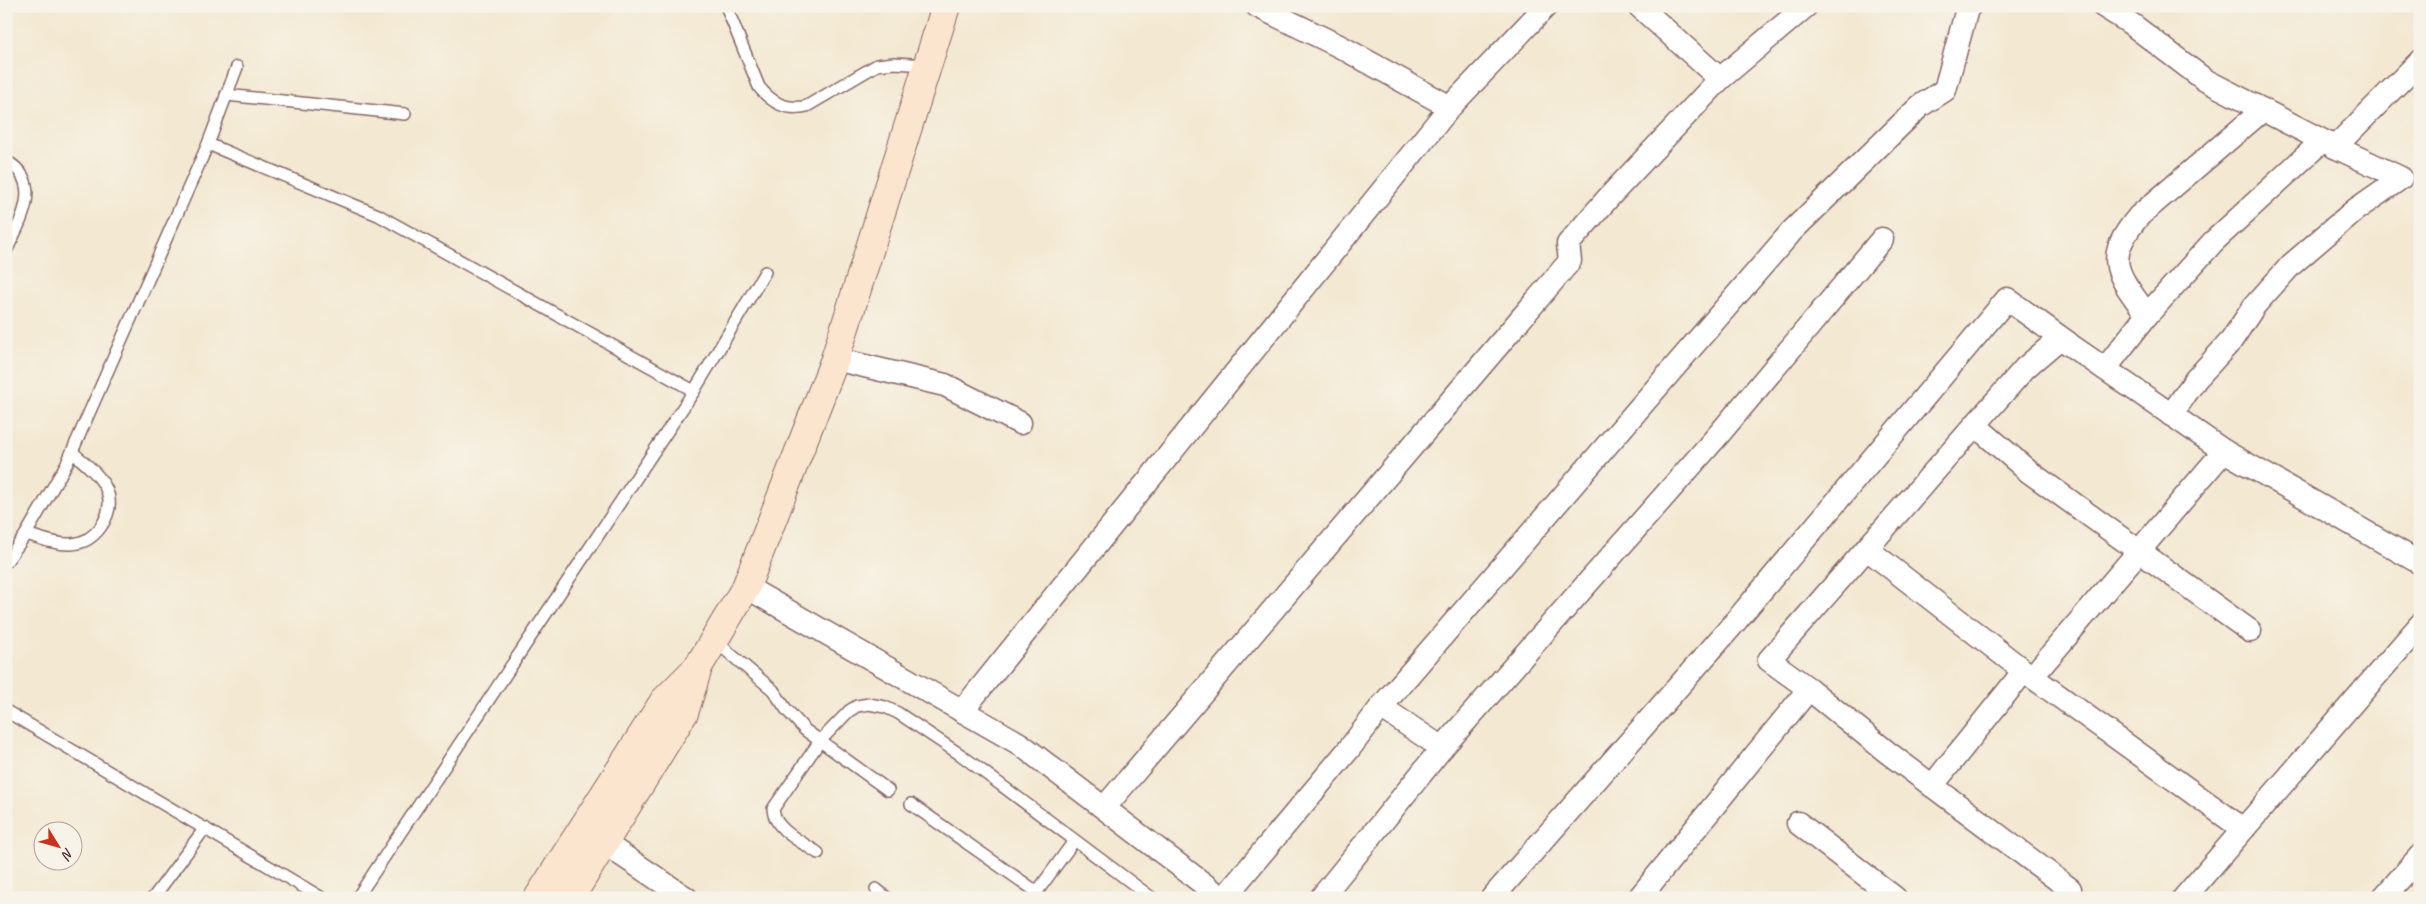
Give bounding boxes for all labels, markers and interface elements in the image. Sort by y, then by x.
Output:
north arrow [32,822,82,872]
text: N [57,845,77,864]

